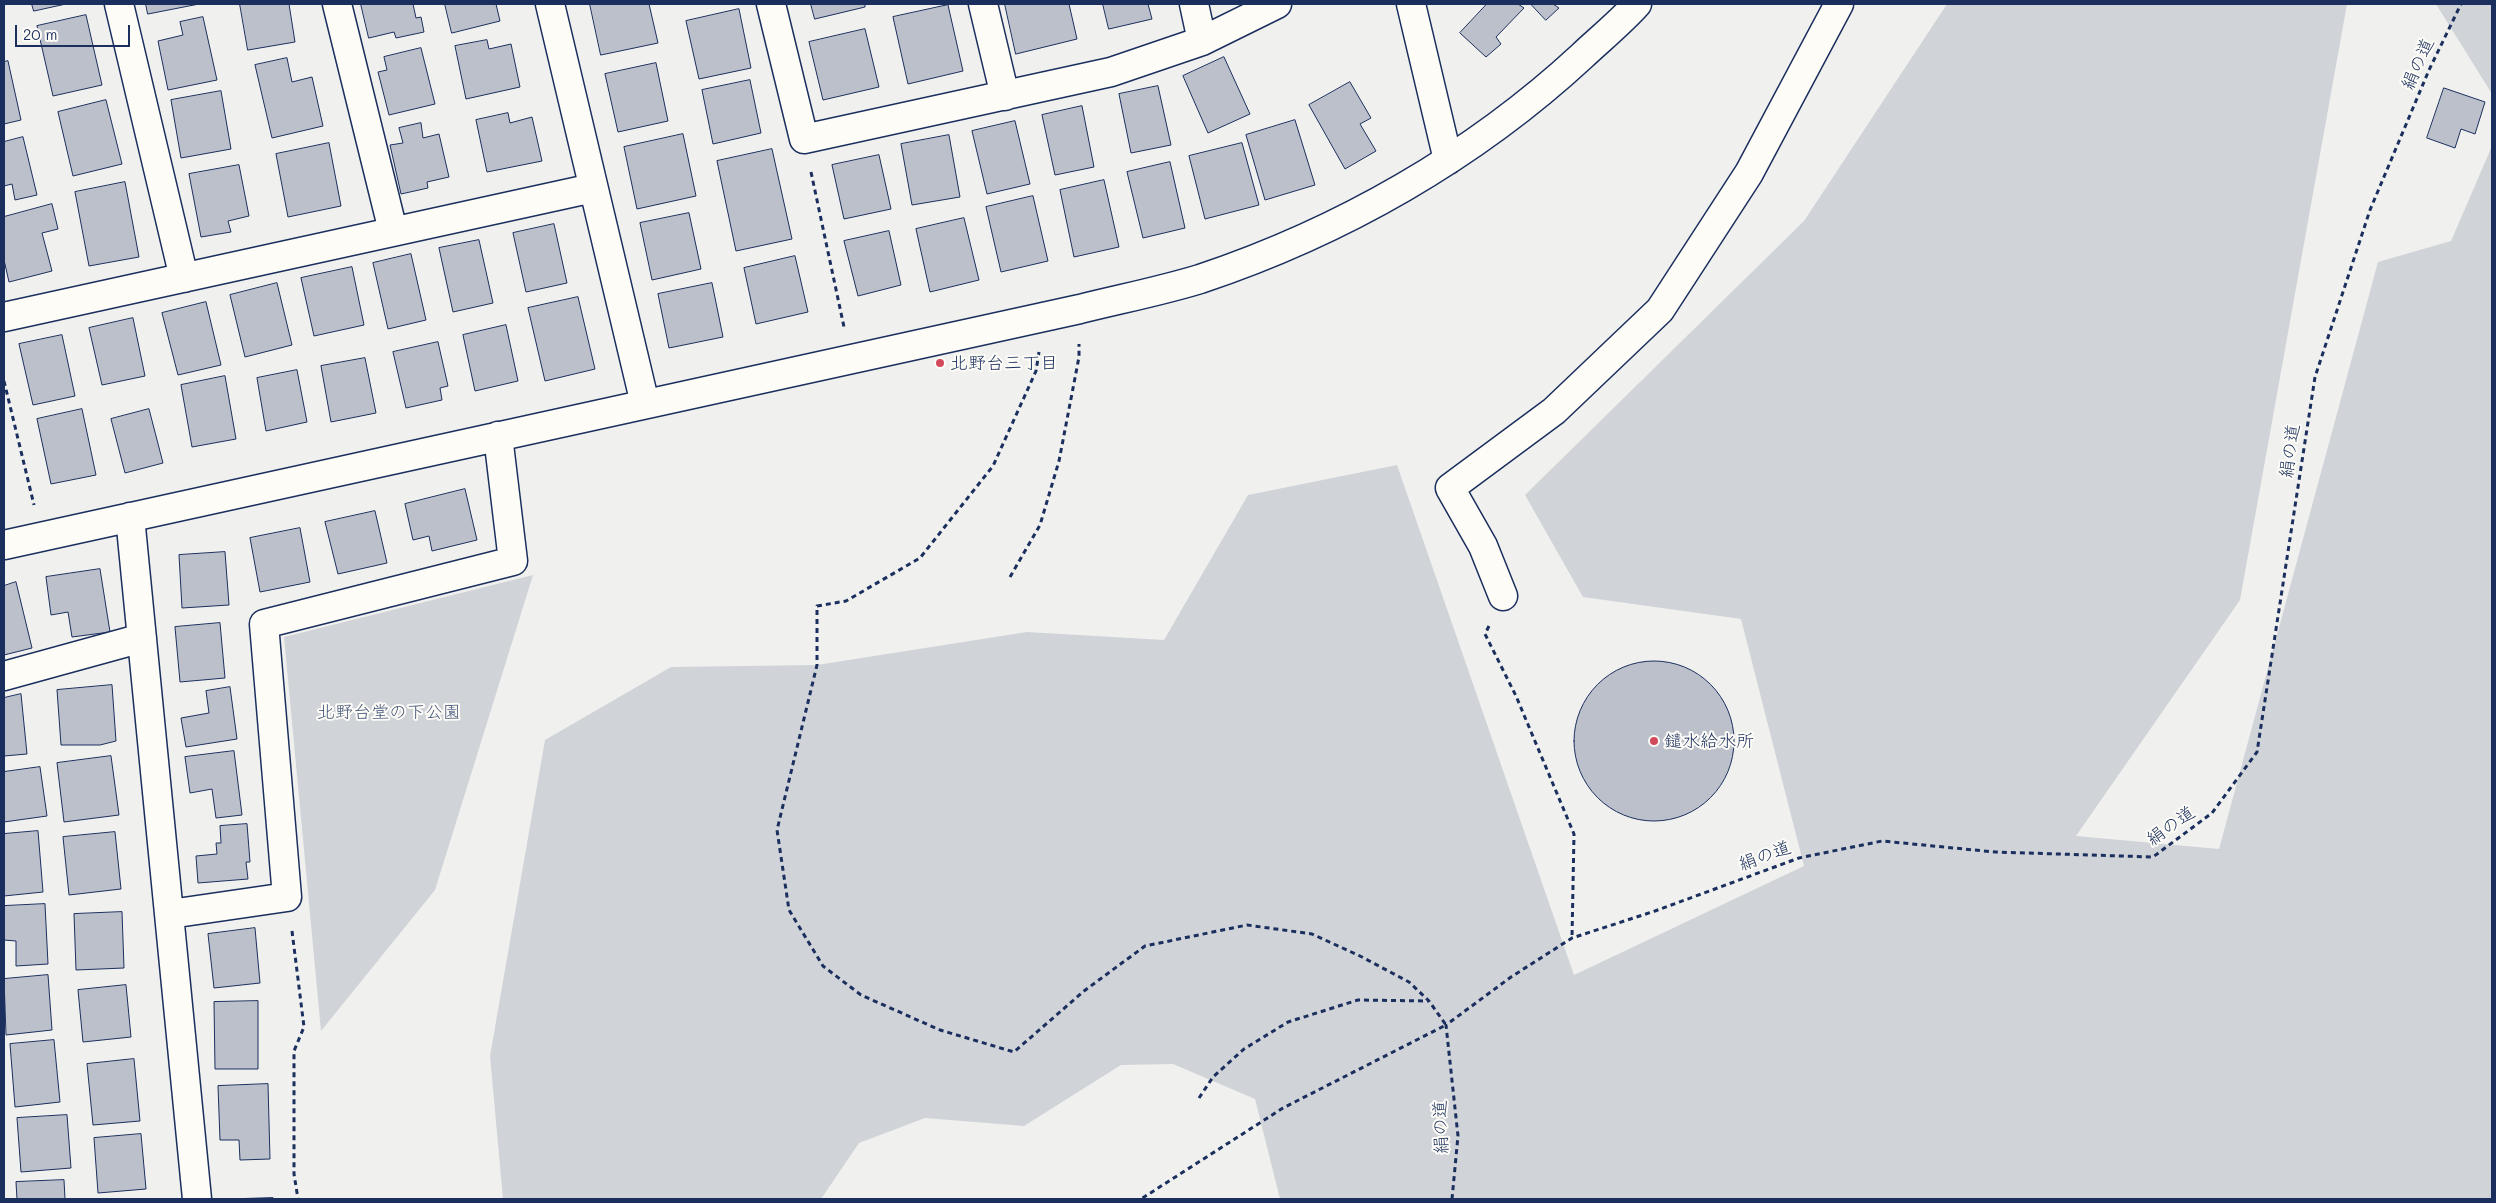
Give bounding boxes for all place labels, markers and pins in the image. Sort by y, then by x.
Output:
place label: 北野台三丁目 [950,352,1058,374]
marker: 北野台三丁目 [934,357,946,369]
place label: 鑓水給水所 [1664,730,1754,752]
marker: 鑓水給水所 [1648,735,1660,747]

